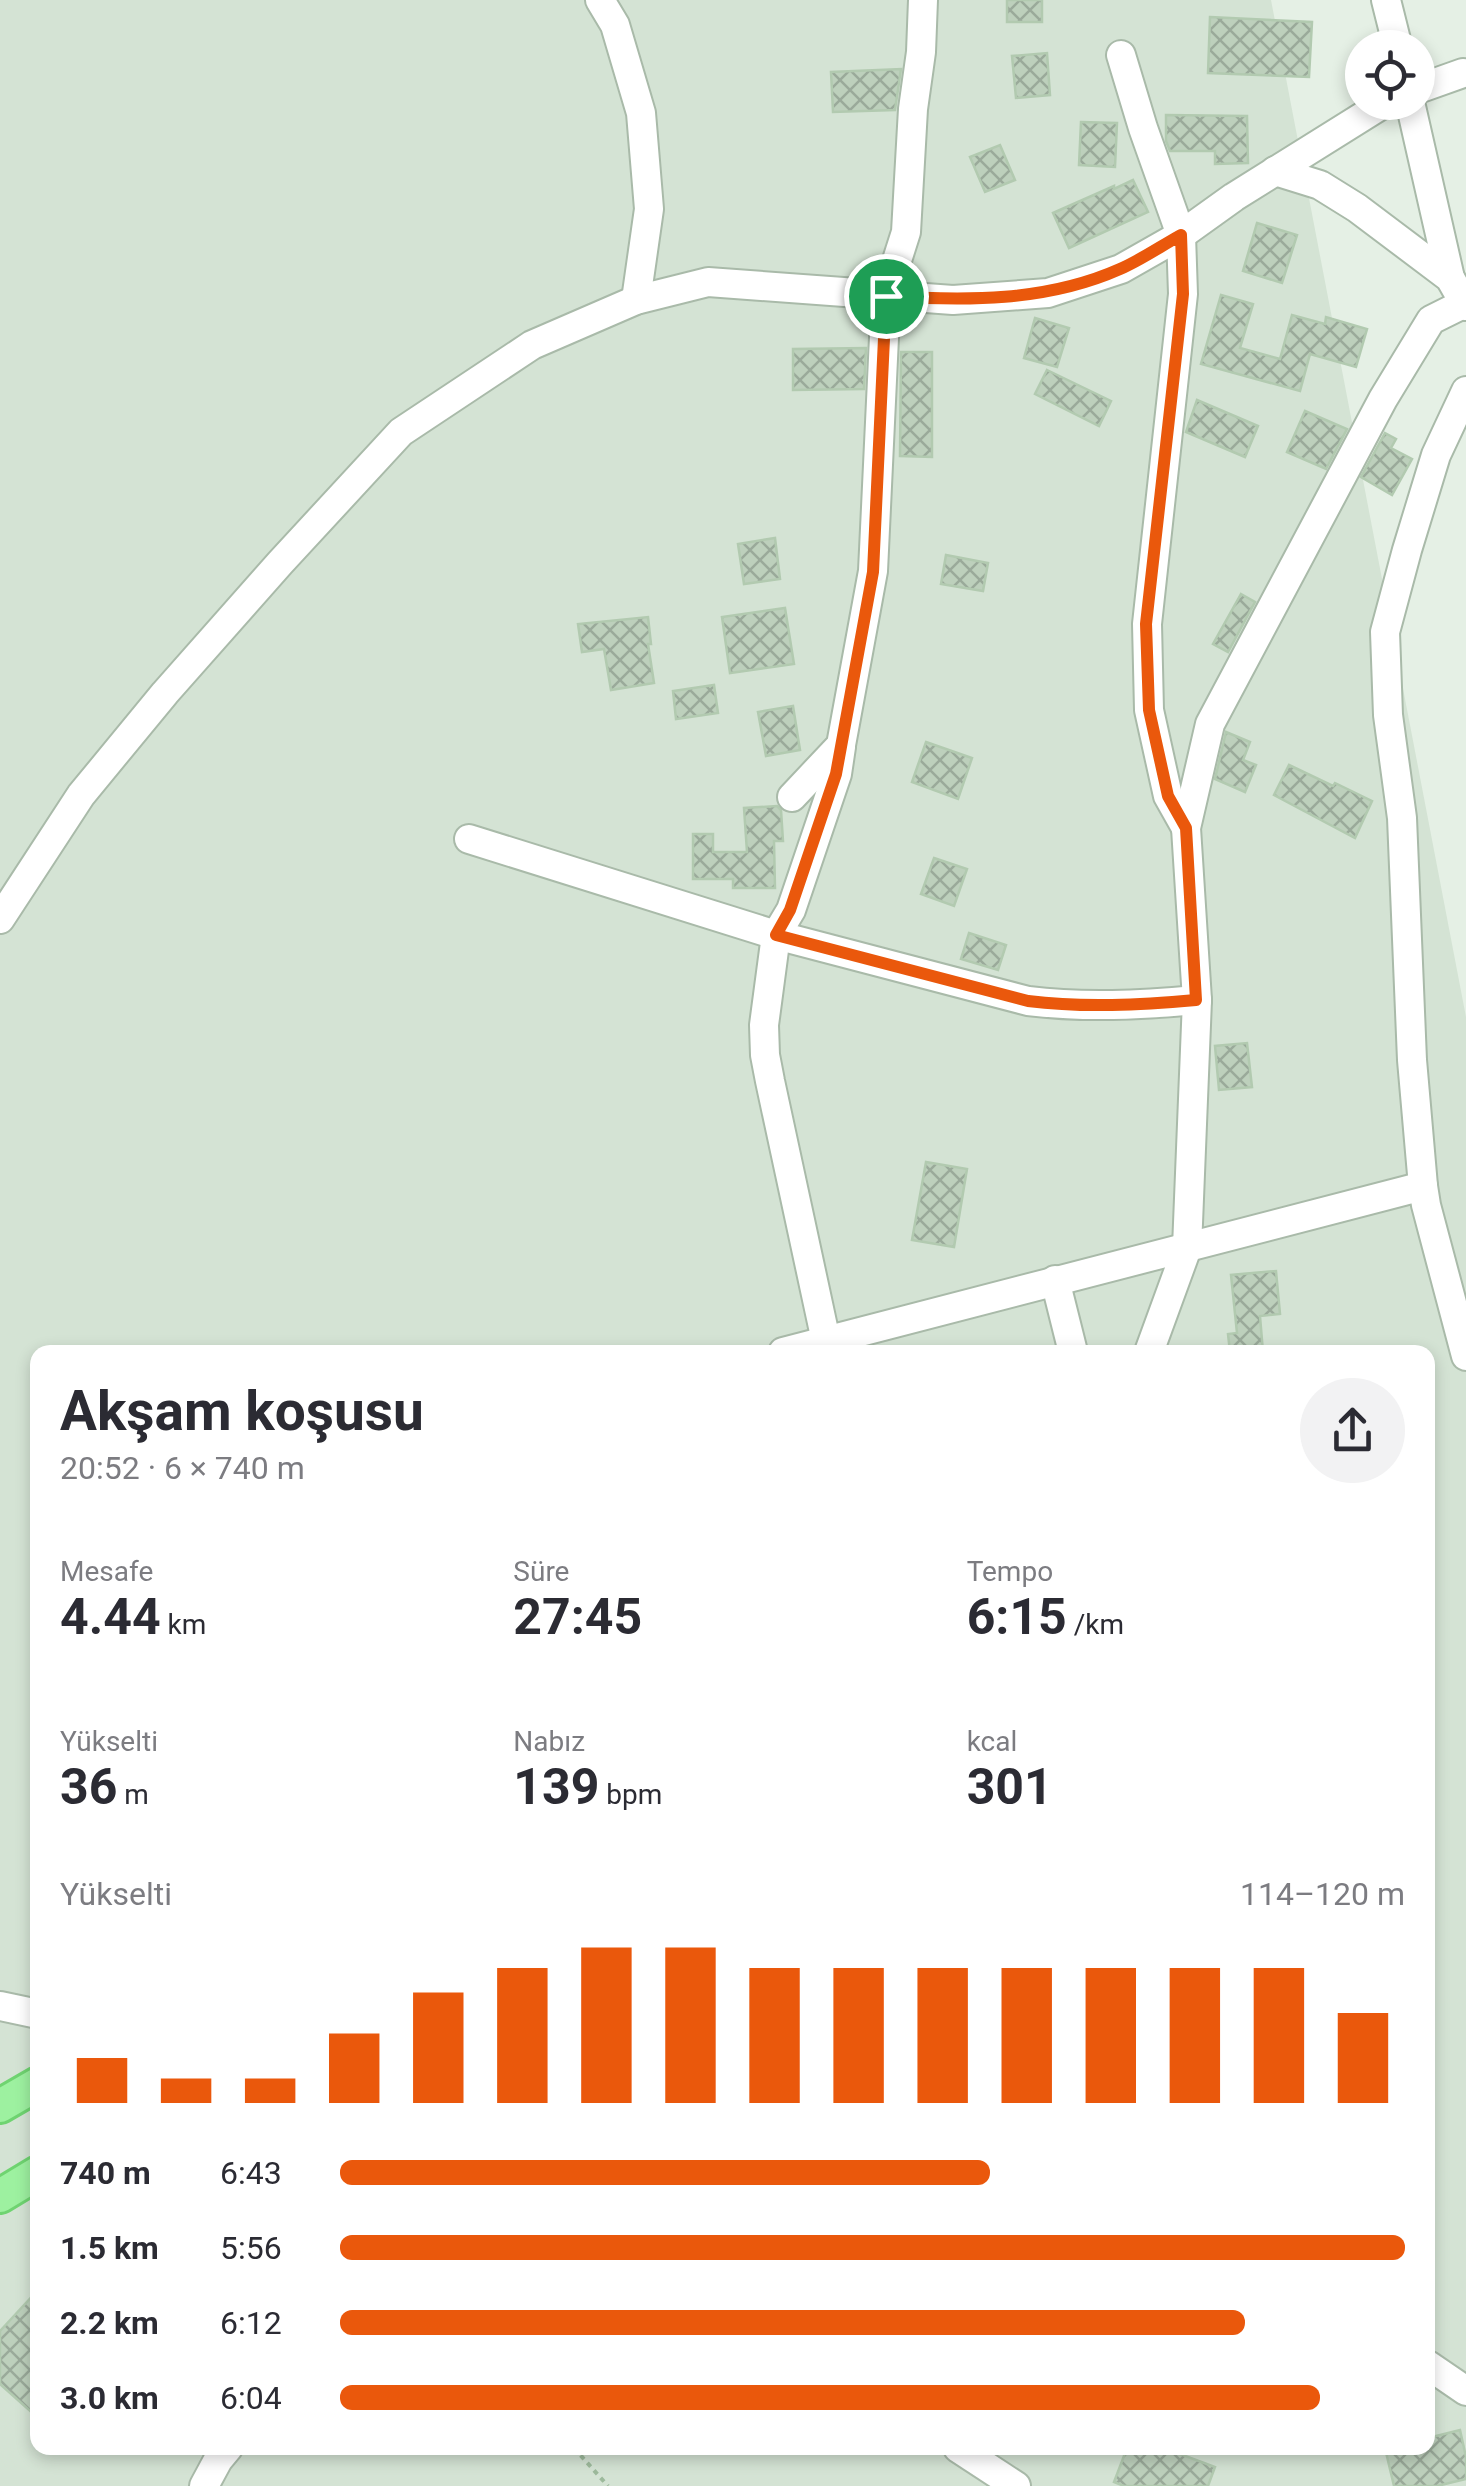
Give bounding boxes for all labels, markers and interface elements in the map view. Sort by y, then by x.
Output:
map controls [1345,30,1435,120]
button: locate [1345,30,1435,120]
pin [844,254,929,339]
icon: arrive [859,269,914,324]
button: share [1300,1378,1405,1483]
text: Akşam koşusu [60,1379,424,1443]
text: 20:52 · 6 × 740 m [60,1449,305,1487]
text: Mesafe [60,1555,153,1588]
text: Süre [513,1555,569,1588]
text: Tempo [967,1555,1053,1588]
text: 4.44 [60,1588,161,1646]
text: 27:45 [513,1588,642,1646]
text: 6:15 [967,1588,1067,1646]
text: km [161,1608,206,1641]
text: /km [1067,1608,1124,1641]
text: Yükselti [60,1725,158,1758]
text: Nabız [513,1725,585,1758]
text: kcal [967,1725,1017,1758]
text: 36 [60,1758,117,1816]
text: 139 [513,1758,599,1816]
text: 301 [967,1758,1053,1816]
text: m [117,1778,149,1811]
text: bpm [599,1778,662,1811]
text: Yükselti [60,1875,172,1913]
text: 114–120 m [1240,1875,1405,1913]
text: 740 m [60,2154,151,2192]
text: 6:43 [220,2154,282,2192]
text: 1.5 km [60,2229,159,2267]
text: 5:56 [220,2229,282,2267]
text: 2.2 km [60,2304,159,2342]
text: 6:12 [220,2304,282,2342]
text: 3.0 km [60,2379,159,2417]
text: 6:04 [220,2379,282,2417]

